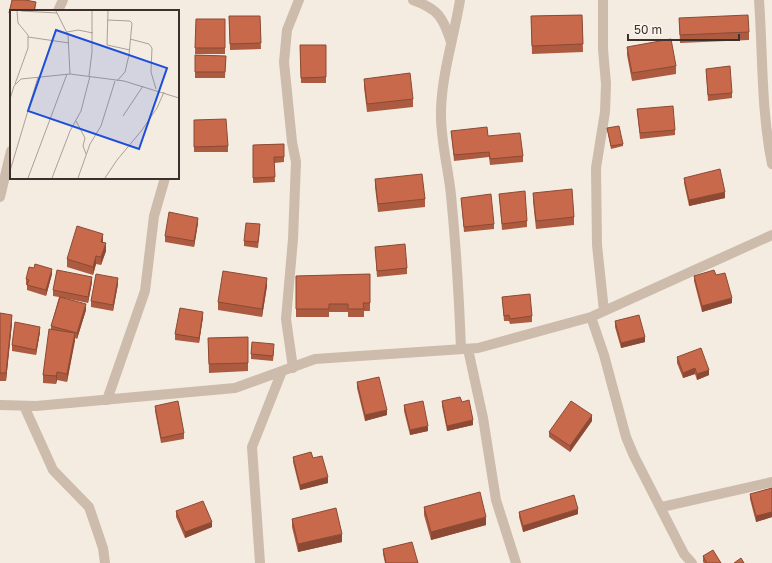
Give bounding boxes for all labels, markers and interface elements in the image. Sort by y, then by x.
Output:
inset map [10,10,179,179]
scale bar [628,16,739,42]
text: 50 m [634,22,662,37]

